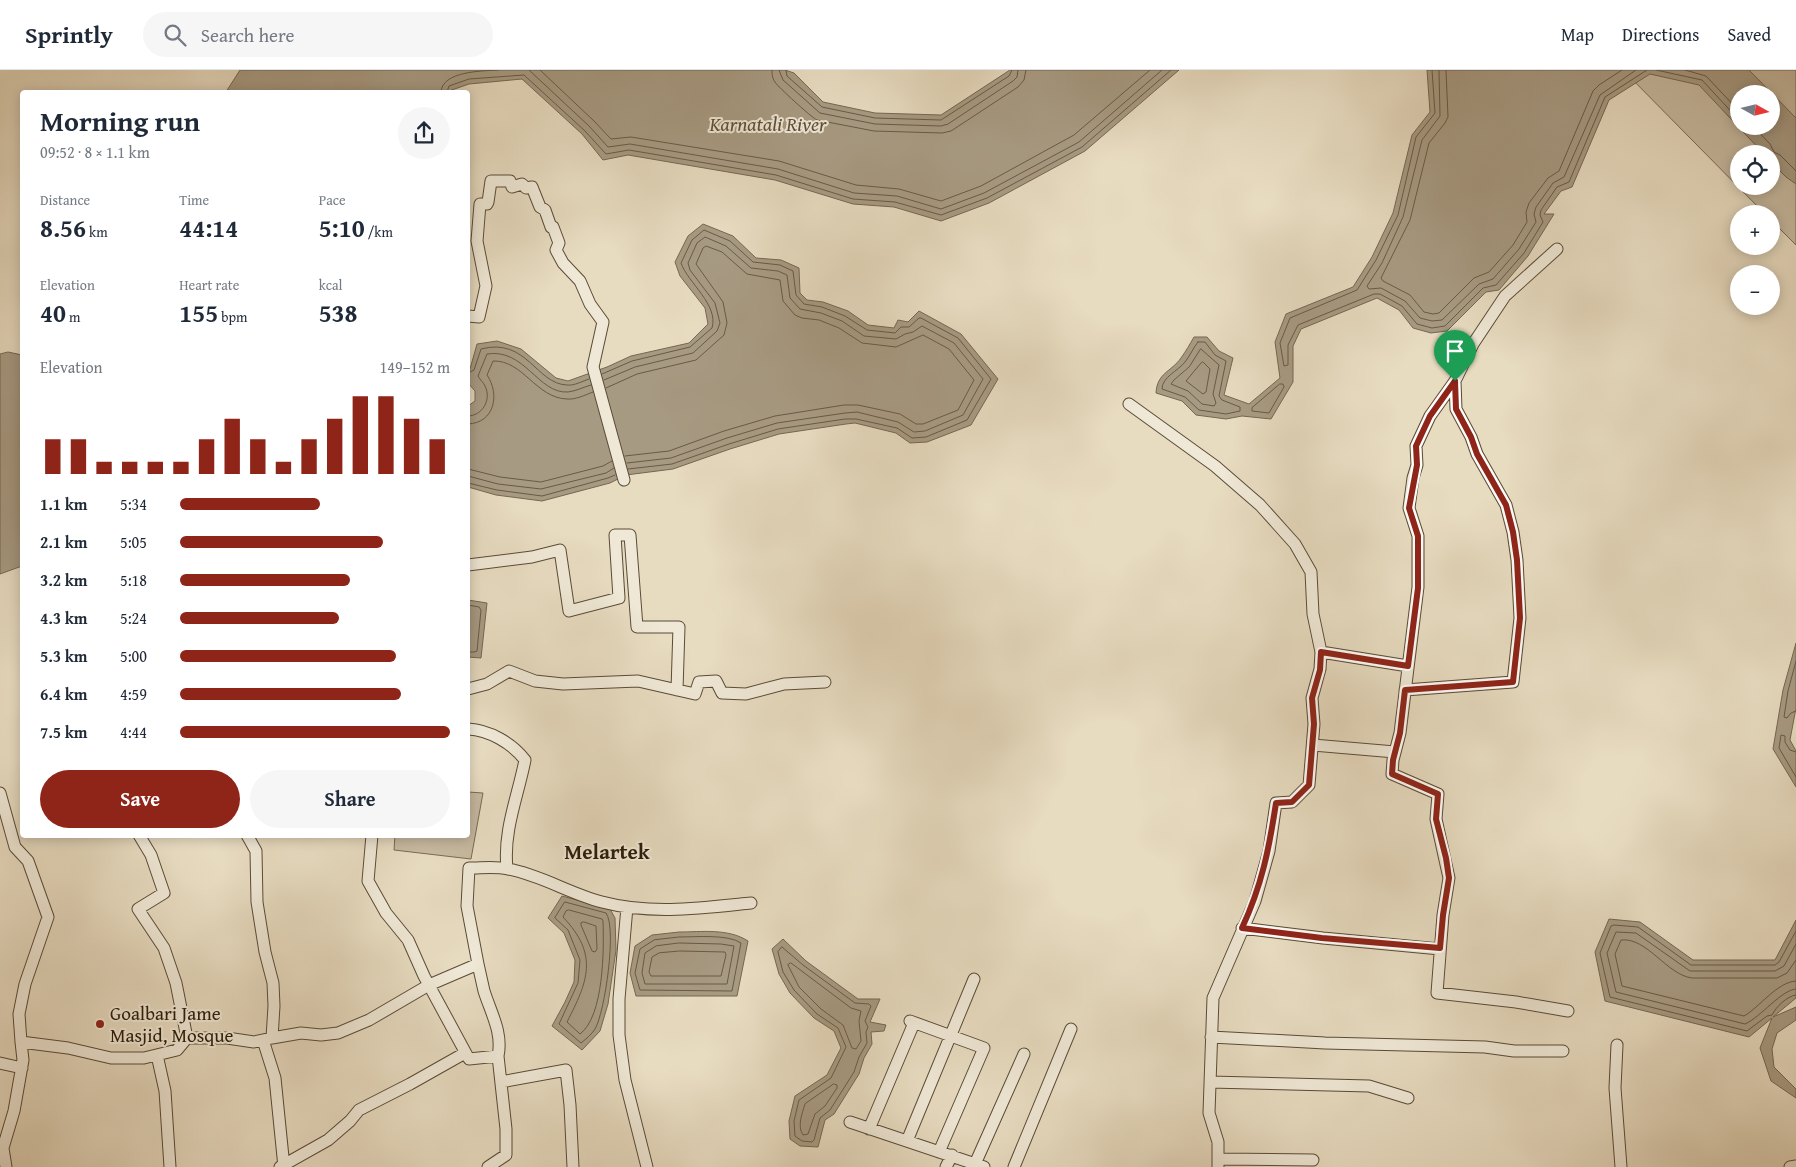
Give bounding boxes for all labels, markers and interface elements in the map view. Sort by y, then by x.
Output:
search box [143,12,493,57]
text: Sprintly [25,17,113,52]
icon: search [161,21,189,49]
text: Search here [201,21,294,49]
text: Map [1561,21,1594,48]
text: Directions [1622,21,1699,48]
text: Saved [1727,21,1771,48]
north arrow [1730,85,1780,135]
map controls [1730,85,1780,315]
text: Morning run [40,100,200,141]
button: share [398,107,450,159]
water label: Karnatali River [709,109,827,138]
text: 09:52 · 8 × 1.1 km [40,140,150,164]
button: locate [1730,145,1780,195]
text: Distance [40,190,90,210]
text: Time [179,190,209,210]
text: Pace [319,190,346,210]
button: + [1730,205,1780,255]
text: 8.56 [40,210,86,246]
text: 44:14 [179,210,238,246]
text: 5:10 [319,210,365,246]
text: km [86,222,108,242]
text: /km [365,222,393,242]
button: − [1730,265,1780,315]
text: Elevation [40,275,95,295]
text: Heart rate [179,275,239,295]
text: kcal [319,275,343,295]
text: 40 [40,295,66,331]
text: 155 [179,295,218,331]
text: 538 [319,295,358,331]
text: m [66,307,80,327]
text: bpm [218,307,248,327]
pin [1434,330,1476,381]
icon: arrive [1441,337,1469,365]
text: Elevation [40,355,103,379]
text: 149–152 m [380,355,450,379]
text: 1.1 km [40,492,87,516]
text: 5:34 [120,492,147,516]
text: 2.1 km [40,530,87,554]
text: 5:05 [120,530,147,554]
text: 3.2 km [40,568,87,592]
text: 5:18 [120,568,147,592]
text: 4.3 km [40,606,87,630]
text: 5:24 [120,606,147,630]
text: 5.3 km [40,644,87,668]
text: 5:00 [120,644,147,668]
text: 6.4 km [40,682,87,706]
text: 4:59 [120,682,147,706]
text: 7.5 km [40,720,87,744]
text: 4:44 [120,720,147,744]
button: Save [40,770,240,828]
button: Share [250,770,450,828]
district label: Melartek [564,836,651,867]
place label: Goalbari Jame Masjid, Mosque [110,999,234,1049]
marker: Goalbari Jame Masjid, Mosque [94,1018,106,1030]

